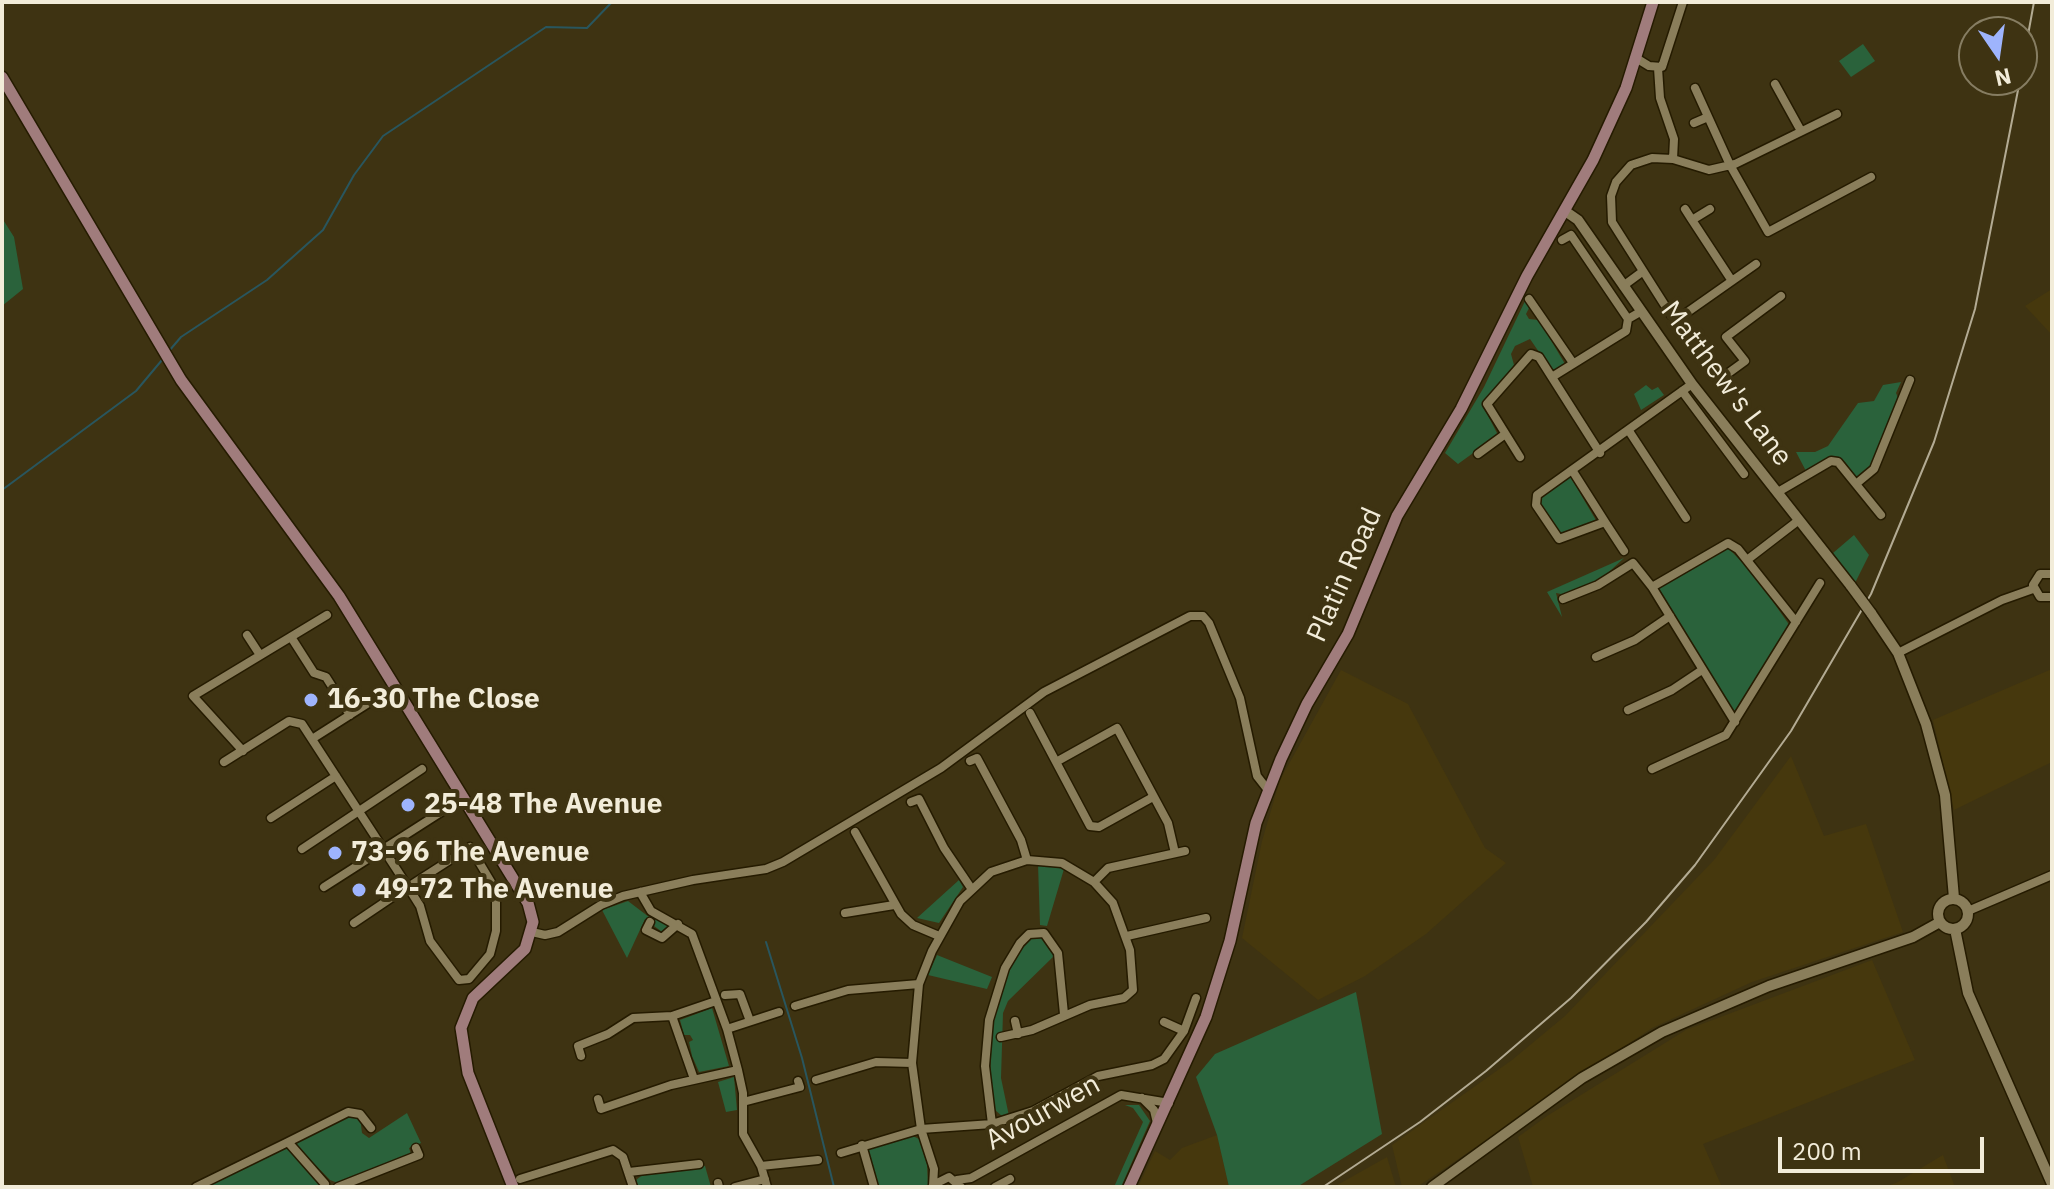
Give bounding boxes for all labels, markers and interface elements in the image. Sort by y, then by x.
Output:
north arrow [1958,16,2038,96]
text: N [1992,62,2014,94]
street label: Matthew's Lane [1653,295,1799,473]
street label: Platin Road [1301,503,1389,647]
place label: 16-30 The Close [327,683,540,717]
marker: 16-30 The Close [302,691,320,709]
place label: 25-48 The Avenue [424,788,663,822]
marker: 25-48 The Avenue [399,796,417,814]
place label: 73-96 The Avenue [351,836,590,870]
marker: 73-96 The Avenue [326,844,344,862]
place label: 49-72 The Avenue [375,873,614,907]
marker: 49-72 The Avenue [350,881,368,899]
street label: Avourwen [980,1068,1106,1158]
scale bar [1782,1121,1988,1171]
text: 200 m [1792,1135,1862,1167]

